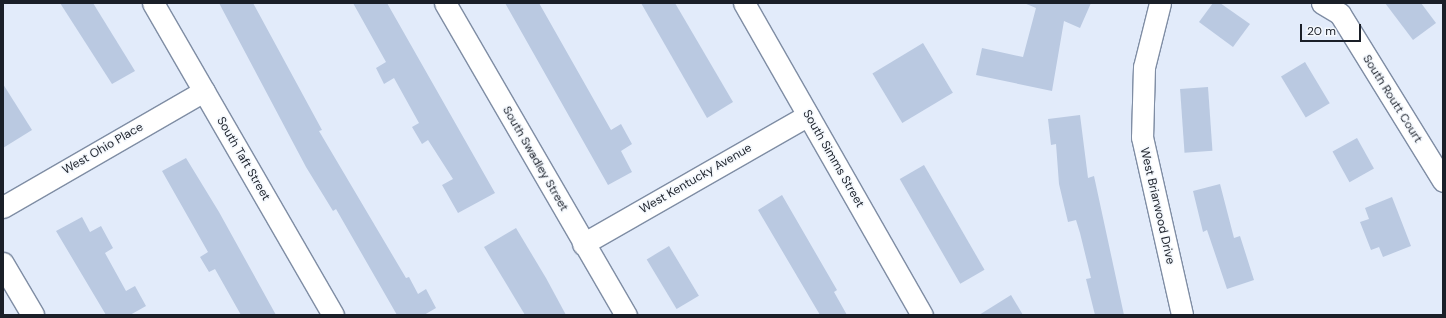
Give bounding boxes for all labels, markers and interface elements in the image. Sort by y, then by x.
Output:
scale bar [1302,16,1363,42]
text: 20 m [1307,23,1336,39]
street label: South Routt Court [1359,52,1425,146]
street label: South Swadley Street [499,104,571,214]
street label: South Simms Street [799,108,867,210]
street label: South Taft Street [213,115,273,203]
street label: West Ohio Place [60,120,146,178]
street label: West Kentucky Avenue [637,141,755,217]
street label: West Briarwood Drive [1137,146,1177,266]

